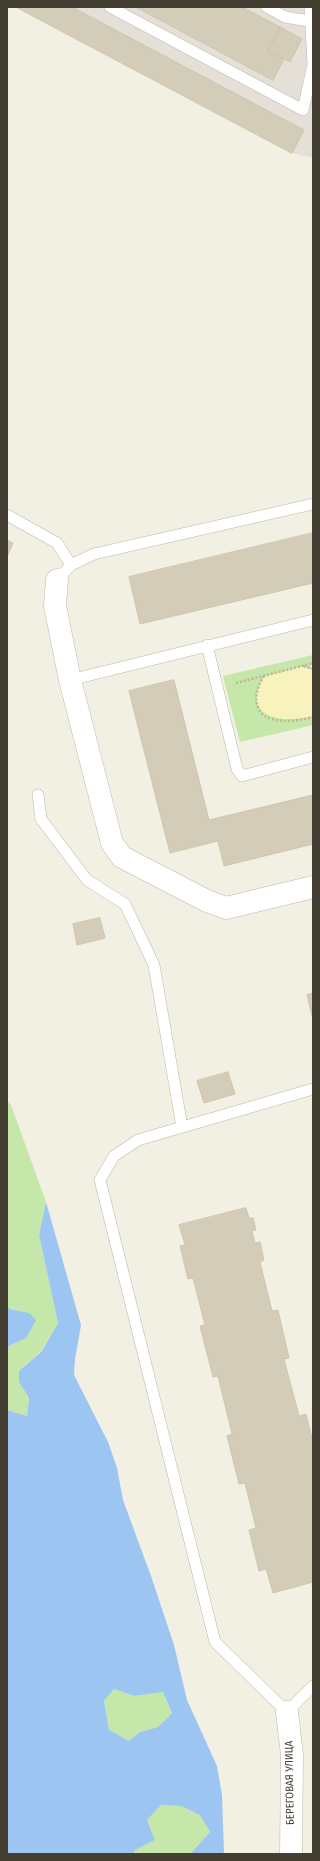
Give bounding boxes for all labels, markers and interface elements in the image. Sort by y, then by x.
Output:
street label: БЕРЕГОВАЯ УЛИЦА [283,1741,297,1825]

